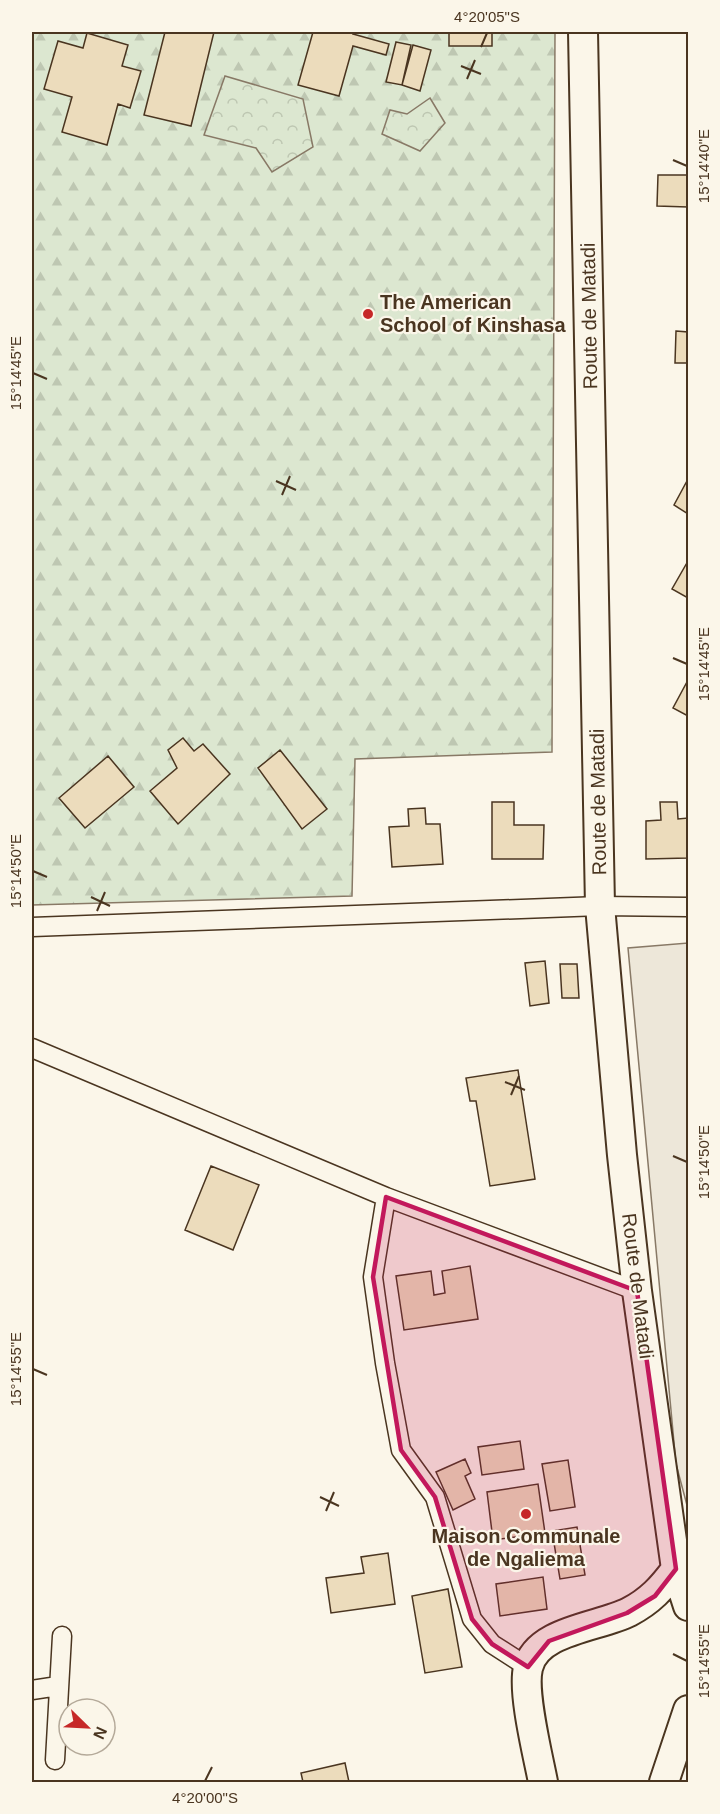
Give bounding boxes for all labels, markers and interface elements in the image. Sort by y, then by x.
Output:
text: 4°20'05"S [454,8,520,25]
text: 15°14'40"E [695,129,712,203]
street label: Route de Matadi [577,242,601,390]
place label: The American School of Kinshasa [380,291,566,336]
marker: The American School of Kinshasa [361,307,375,321]
text: 15°14'45"E [7,336,24,410]
text: 15°14'45"E [695,627,712,701]
street label: Route de Matadi [586,728,610,876]
text: 15°14'50"E [7,834,24,908]
text: 15°14'50"E [695,1125,712,1199]
street label: Route de Matadi [618,1212,658,1360]
text: 15°14'55"E [7,1332,24,1406]
marker: Maison Communale de Ngaliema [519,1507,533,1521]
place label: Maison Communale de Ngaliema [432,1525,620,1570]
text: 15°14'55"E [695,1624,712,1698]
north arrow [57,1697,117,1757]
text: N [90,1724,110,1742]
text: 4°20'00"S [172,1789,238,1806]

